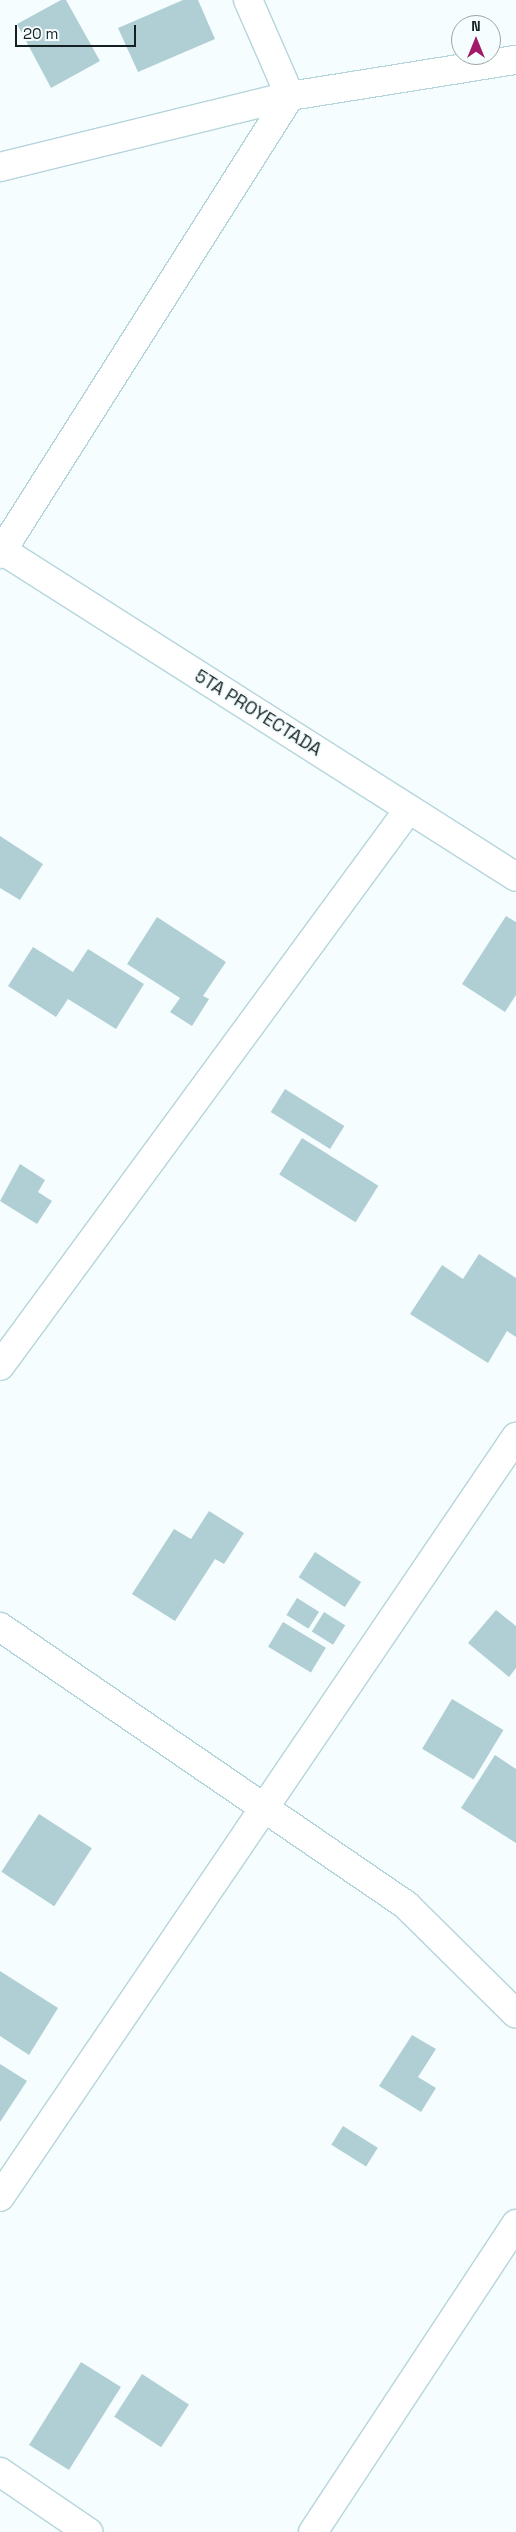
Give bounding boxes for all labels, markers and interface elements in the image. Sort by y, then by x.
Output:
scale bar [18,15,139,47]
north arrow [451,15,501,65]
text: N [471,17,481,35]
text: 20 m [23,24,58,43]
street label: 5TA PROYECTADA [190,665,326,761]

